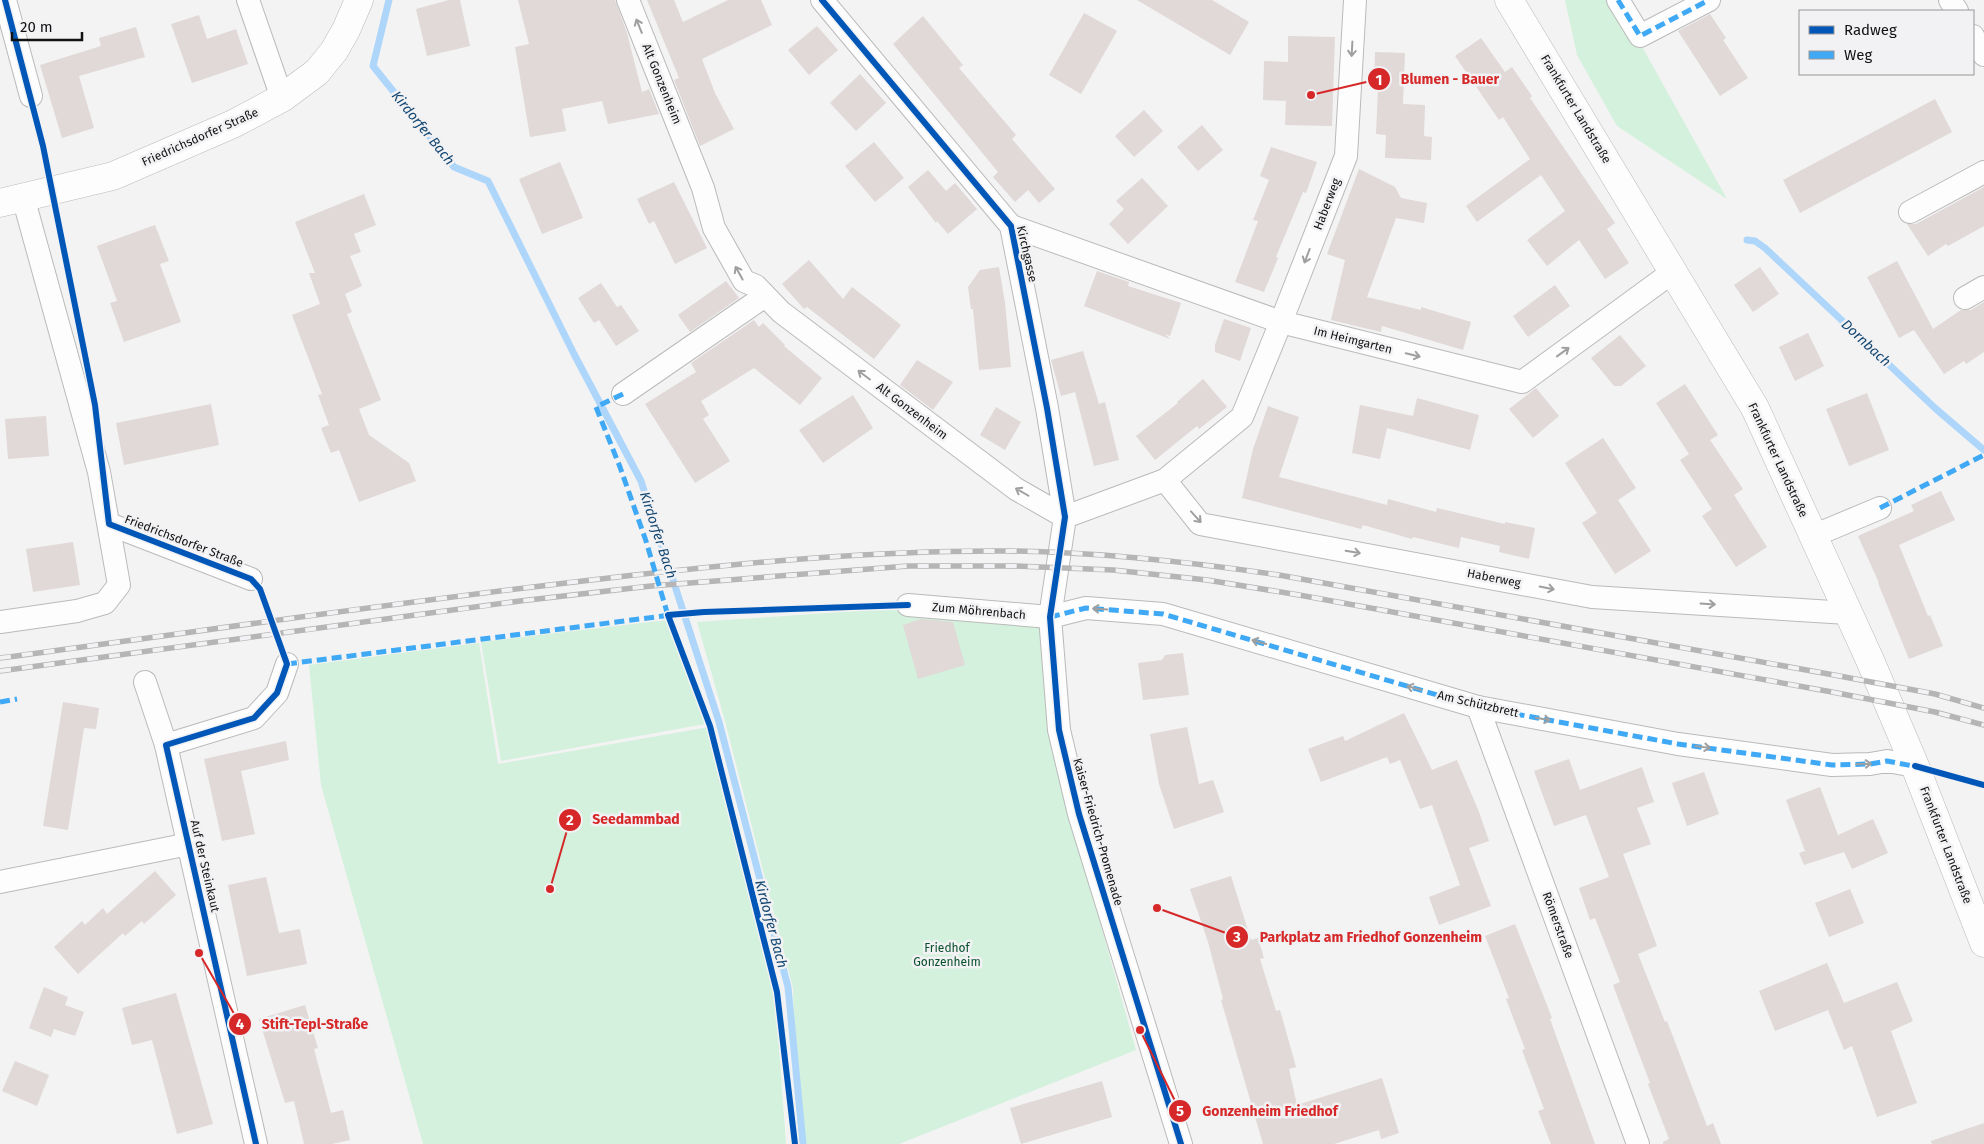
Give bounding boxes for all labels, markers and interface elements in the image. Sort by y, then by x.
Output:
scale bar [12,10,82,42]
legend [1799,10,1974,75]
text: 20 m [20,18,53,36]
one-way arrow [633,19,643,34]
text: Radweg [1844,21,1897,39]
one-way arrow [1347,40,1356,56]
street label: Alt Gonzenheim [639,42,685,126]
text: Weg [1844,46,1872,64]
street label: Frankfurter Landstraße [1538,52,1614,166]
callout: Blumen - Bauer [1366,65,1510,94]
text: 1 [1376,71,1382,89]
text: Blumen - Bauer [1401,71,1500,88]
water label: Kirdorfer Bach [388,88,458,168]
street label: Friedrichsdorfer Straße [140,105,260,169]
street label: Haberweg [1311,175,1344,232]
street label: Kirchgasse [1014,224,1040,284]
one-way arrow [1302,248,1311,263]
one-way arrow [734,266,743,281]
water label: Dornbach [1838,316,1894,370]
street label: Im Heimgarten [1312,323,1394,357]
one-way arrow [1556,347,1570,357]
one-way arrow [1405,351,1421,360]
one-way arrow [858,369,871,380]
street label: Alt Gonzenheim [874,380,950,442]
street label: Frankfurter Landstraße [1745,401,1811,519]
one-way arrow [1016,487,1030,497]
water label: Kirdorfer Bach [636,489,680,581]
one-way arrow [1190,511,1202,524]
street label: Friedrichsdorfer Straße [123,512,245,570]
one-way arrow [1344,547,1360,557]
street label: Haberweg [1466,566,1523,590]
one-way arrow [1538,584,1554,594]
street label: Zum Möhrenbach [932,600,1026,622]
one-way arrow [1700,600,1716,609]
one-way arrow [1093,605,1109,614]
one-way arrow [1251,637,1267,647]
one-way arrow [1407,683,1423,693]
street label: Am Schützbrett [1436,688,1521,720]
one-way arrow [1535,714,1551,724]
one-way arrow [1695,742,1711,752]
street label: Kaiser-Friedrich-Promenade [1070,757,1126,907]
one-way arrow [1856,759,1872,769]
street label: Frankfurter Landstraße [1917,784,1975,906]
callout: Seedammbad [557,805,690,834]
text: 2 [566,811,574,829]
text: Seedammbad [592,811,680,828]
street label: Auf der Steinkaut [188,819,223,914]
water label: Kirdorfer Bach [751,878,791,970]
street label: Römerstraße [1540,890,1576,960]
callout: Parkplatz am Friedhof Gonzenheim [1225,922,1492,951]
text: 3 [1232,928,1241,946]
text: Parkplatz am Friedhof Gonzenheim [1260,929,1482,946]
park label: Friedhof Gonzenheim [913,941,981,969]
callout: Stift-Tepl-Straße [227,1009,379,1038]
text: 4 [236,1015,245,1033]
text: Stift-Tepl-Straße [262,1016,369,1033]
callout: Gonzenheim Friedhof [1167,1097,1348,1126]
text: 5 [1176,1102,1184,1120]
text: Gonzenheim Friedhof [1202,1103,1340,1120]

